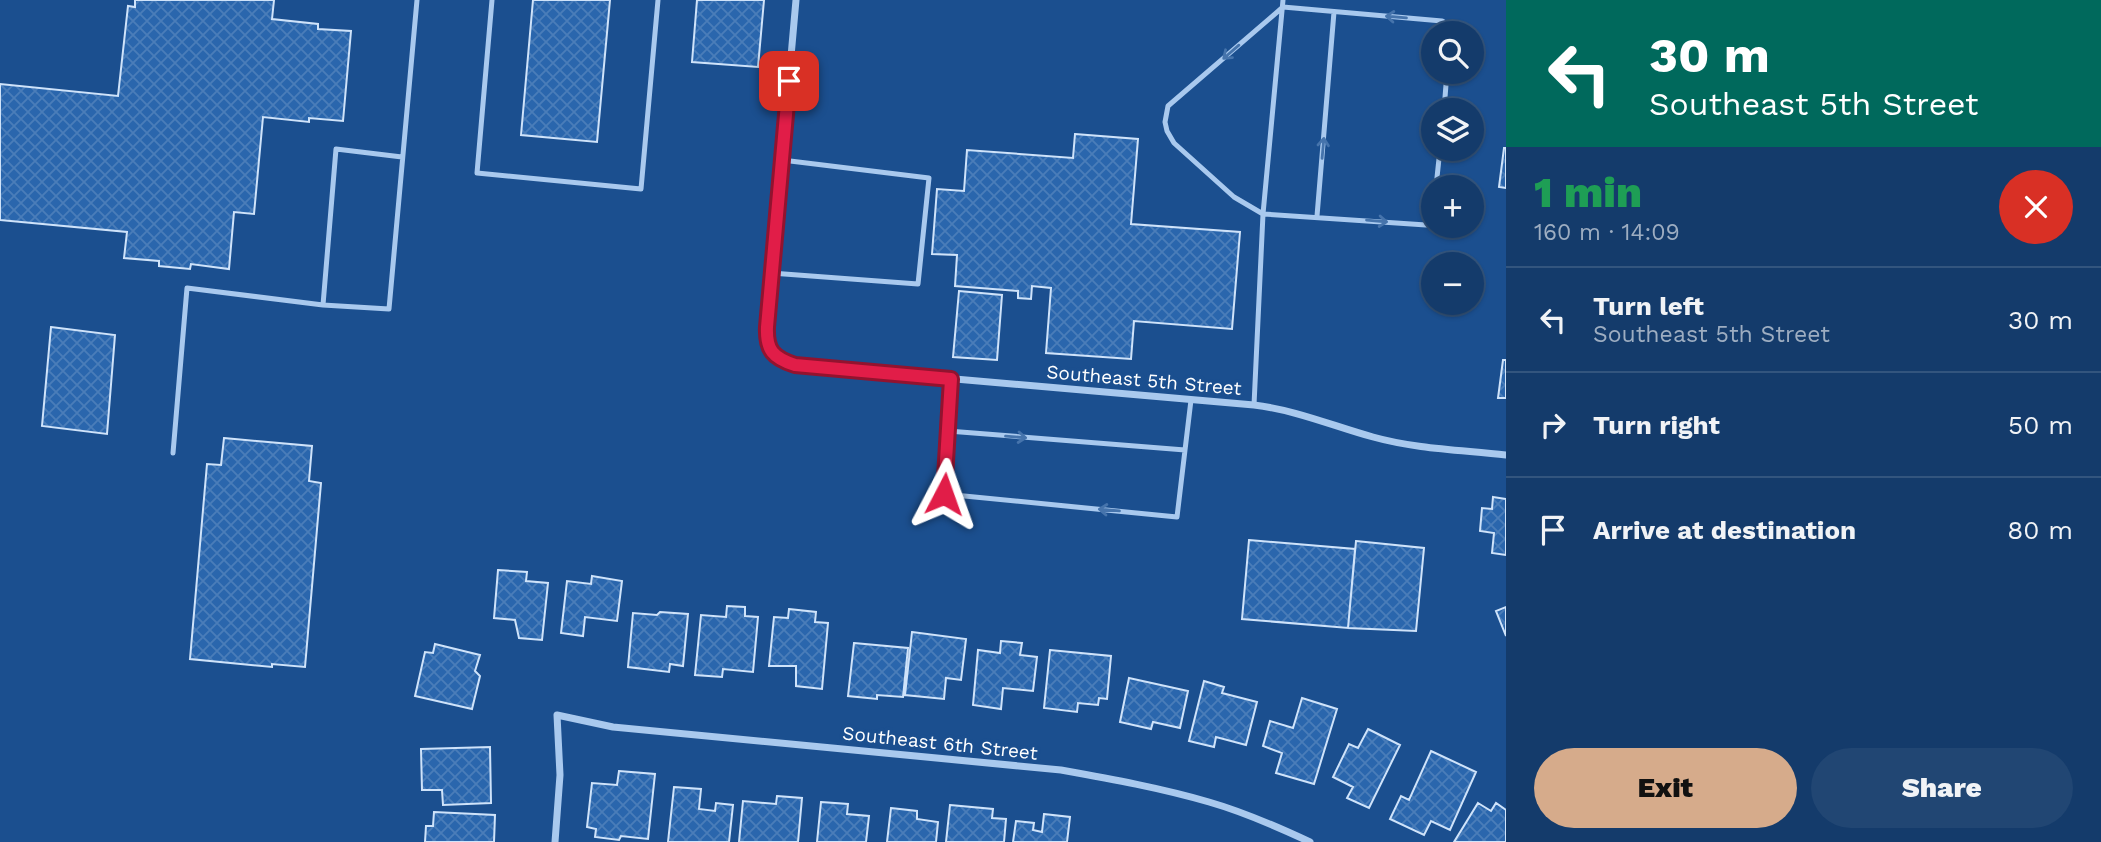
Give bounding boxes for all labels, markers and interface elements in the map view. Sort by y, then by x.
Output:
one-way arrow [1385,10,1408,23]
map controls [1421,21,1484,315]
button: search [1421,21,1484,84]
text: 30 m [1649,26,1770,84]
icon: left [1534,28,1625,119]
one-way arrow [1222,44,1240,60]
pin [759,51,819,111]
icon: arrive [770,62,808,100]
text: Southeast 5th Street [1649,85,1979,123]
button: layers [1421,98,1484,161]
one-way arrow [1317,138,1330,160]
text: 1 min [1534,168,1642,217]
button: close [1999,170,2073,244]
button: + [1421,175,1484,238]
one-way arrow [1365,215,1388,228]
text: 160 m · 14:09 [1534,219,1680,246]
button: − [1421,252,1484,315]
text: Turn left [1593,291,1704,321]
icon: left [1534,301,1572,339]
text: 30 m [2008,305,2073,335]
text: Southeast 5th Street [1593,321,1830,348]
street label: Southeast 5th Street [1046,360,1242,400]
icon: right [1534,406,1572,444]
text: Turn right [1593,410,1720,440]
text: 50 m [2008,410,2073,440]
one-way arrow [1004,431,1027,444]
position arrow [907,457,981,531]
one-way arrow [1099,503,1121,516]
icon: arrive [1534,511,1572,549]
text: Arrive at destination [1593,515,1856,545]
text: 80 m [2007,515,2073,545]
street label: Southeast 6th Street [841,721,1039,765]
button: Exit [1534,748,1797,828]
button: Share [1811,748,2073,828]

